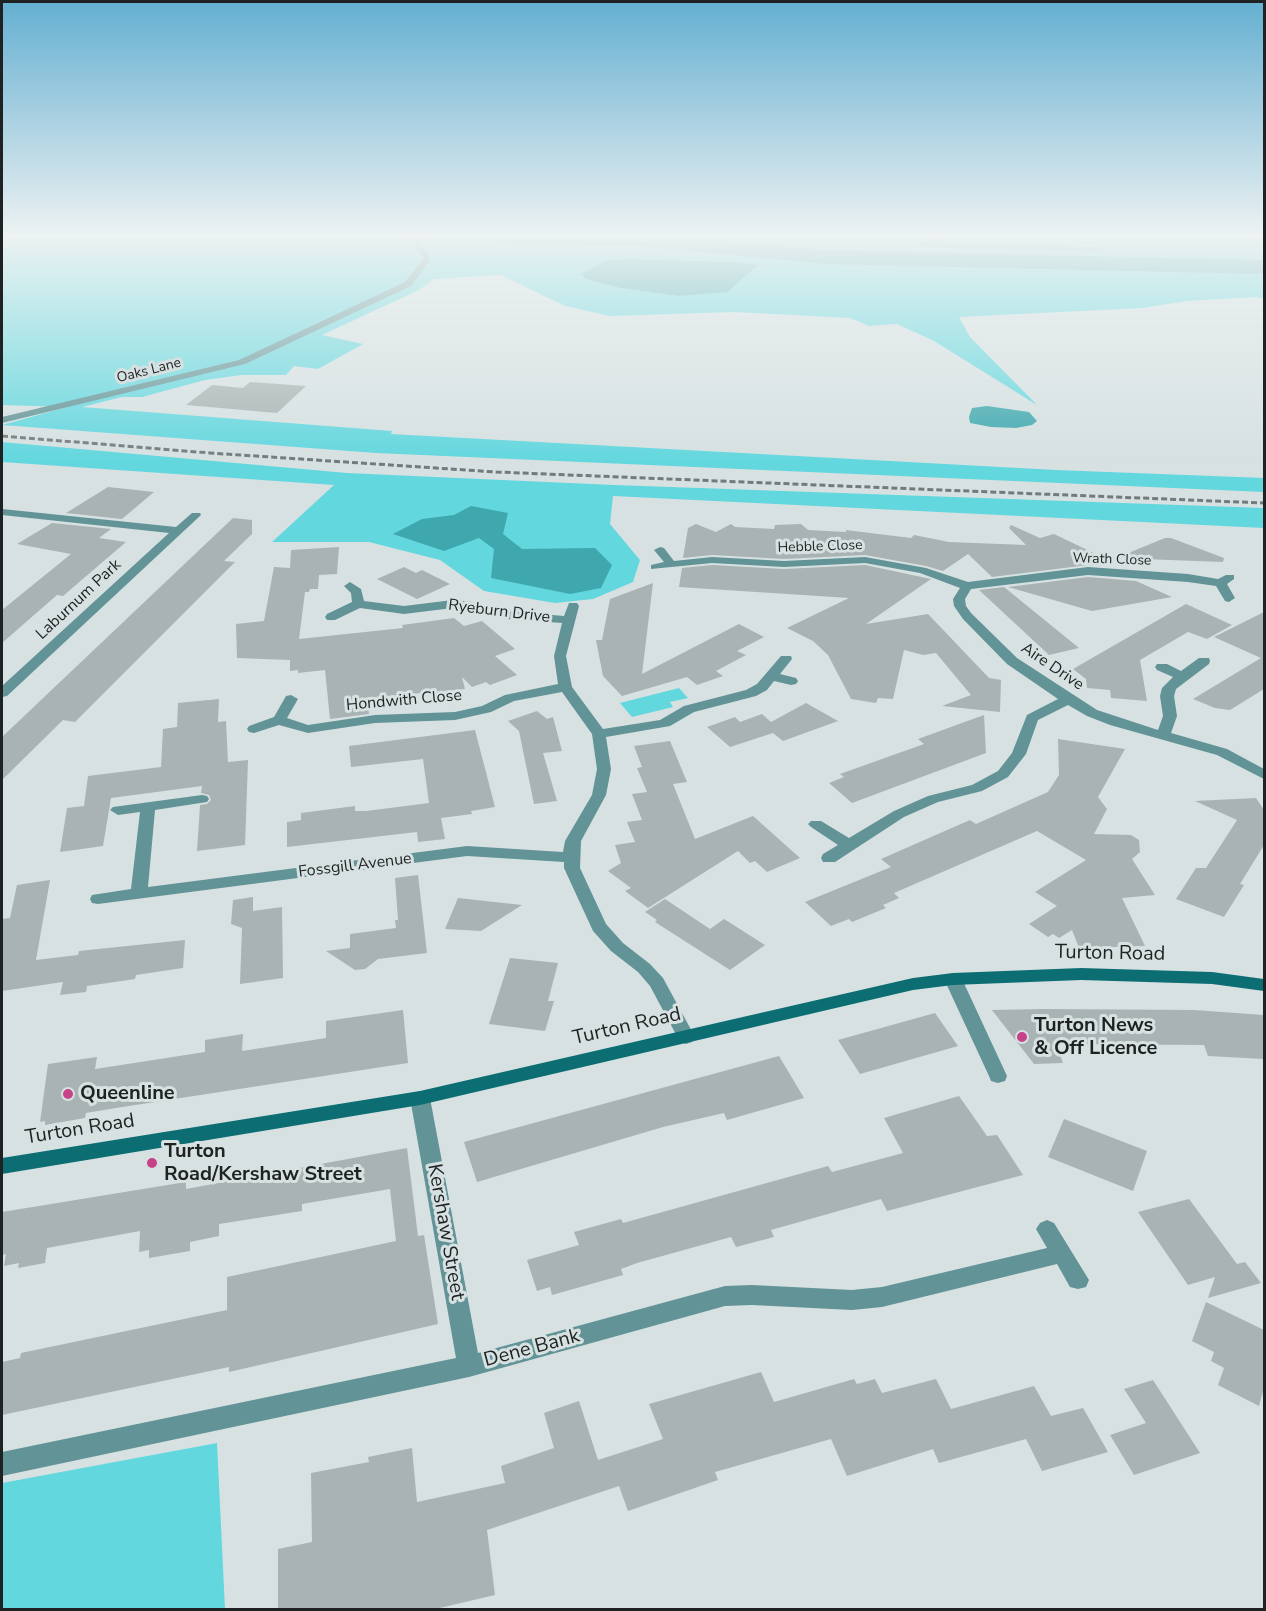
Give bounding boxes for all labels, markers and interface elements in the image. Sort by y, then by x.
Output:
street label: Oaks Lane [115,355,183,387]
street label: Hebble Close [777,537,863,557]
street label: Wrath Close [1072,550,1152,570]
street label: Laburnum Park [33,556,125,644]
street label: Ryeburn Drive [447,596,551,628]
street label: Aire Drive [1017,639,1087,695]
street label: Hondwith Close [345,686,463,716]
street label: Fossgill Avenue [297,850,413,882]
street label: Turton Road [1055,941,1165,967]
street label: Turton Road [570,1003,684,1051]
place label: Turton News & Off Licence [1034,1014,1157,1061]
marker: Turton News & Off Licence [1015,1030,1029,1044]
place label: Queenline [80,1082,175,1106]
marker: Queenline [61,1087,75,1101]
street label: Turton Road [24,1110,136,1150]
place label: Turton Road/Kershaw Street [164,1140,362,1187]
marker: Turton Road/Kershaw Street [145,1156,159,1170]
street label: Kershaw Street [421,1162,469,1302]
street label: Dene Bank [482,1325,582,1373]

